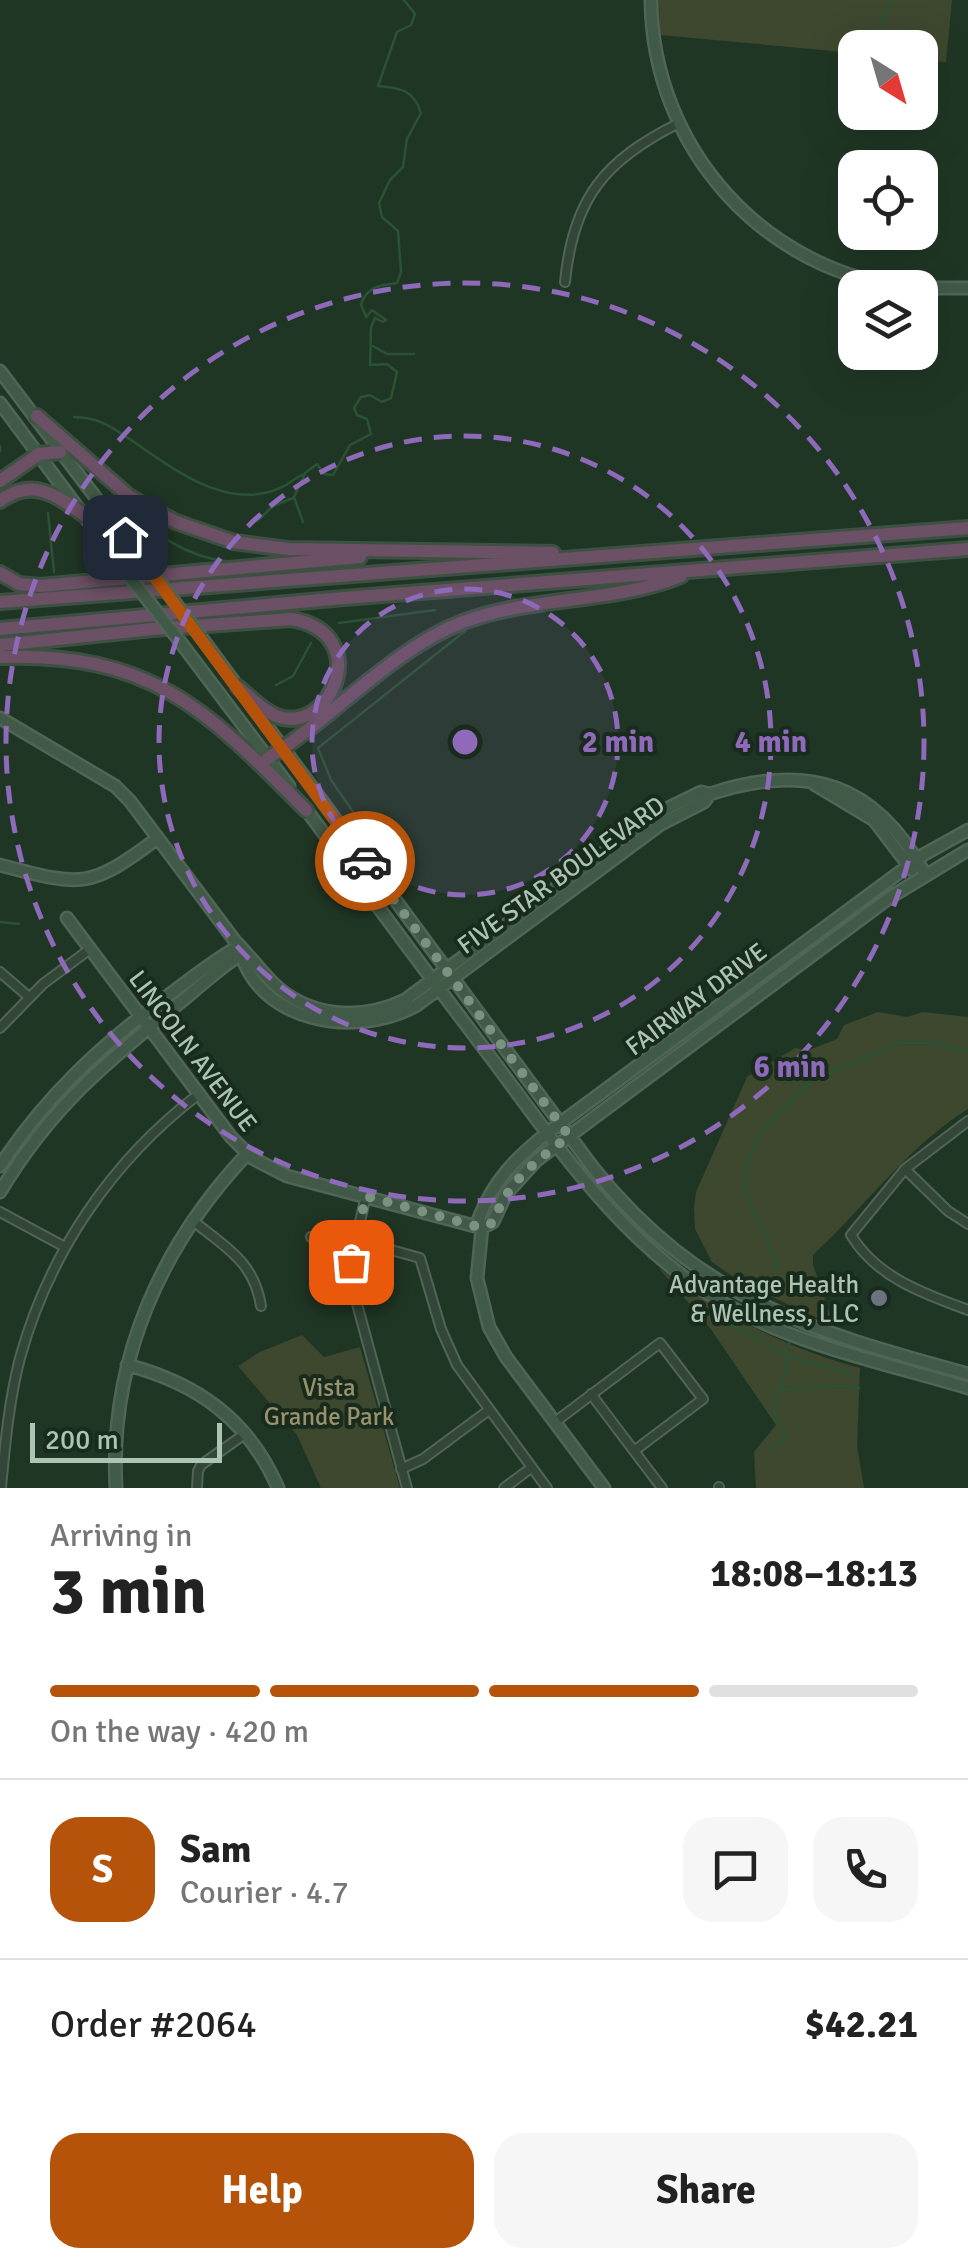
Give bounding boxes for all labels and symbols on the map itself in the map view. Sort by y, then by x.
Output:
north arrow [838,30,938,130]
pin [83,495,168,580]
centre of rings [447,724,483,760]
text: 2 min [582,724,654,761]
text: 4 min [735,724,807,761]
street label: FIVE STAR BOULEVARD [451,789,671,961]
courier [315,811,415,911]
street label: FAIRWAY DRIVE [619,936,773,1062]
street label: LINCOLN AVENUE [122,964,264,1138]
text: 6 min [754,1049,826,1086]
pin [309,1220,394,1305]
place label: Advantage Health & Wellness, LLC [669,1269,859,1329]
marker: Advantage Health & Wellness, LLC [868,1287,890,1309]
park label: Vista Grande Park [264,1372,395,1432]
scale bar [30,1418,222,1462]

